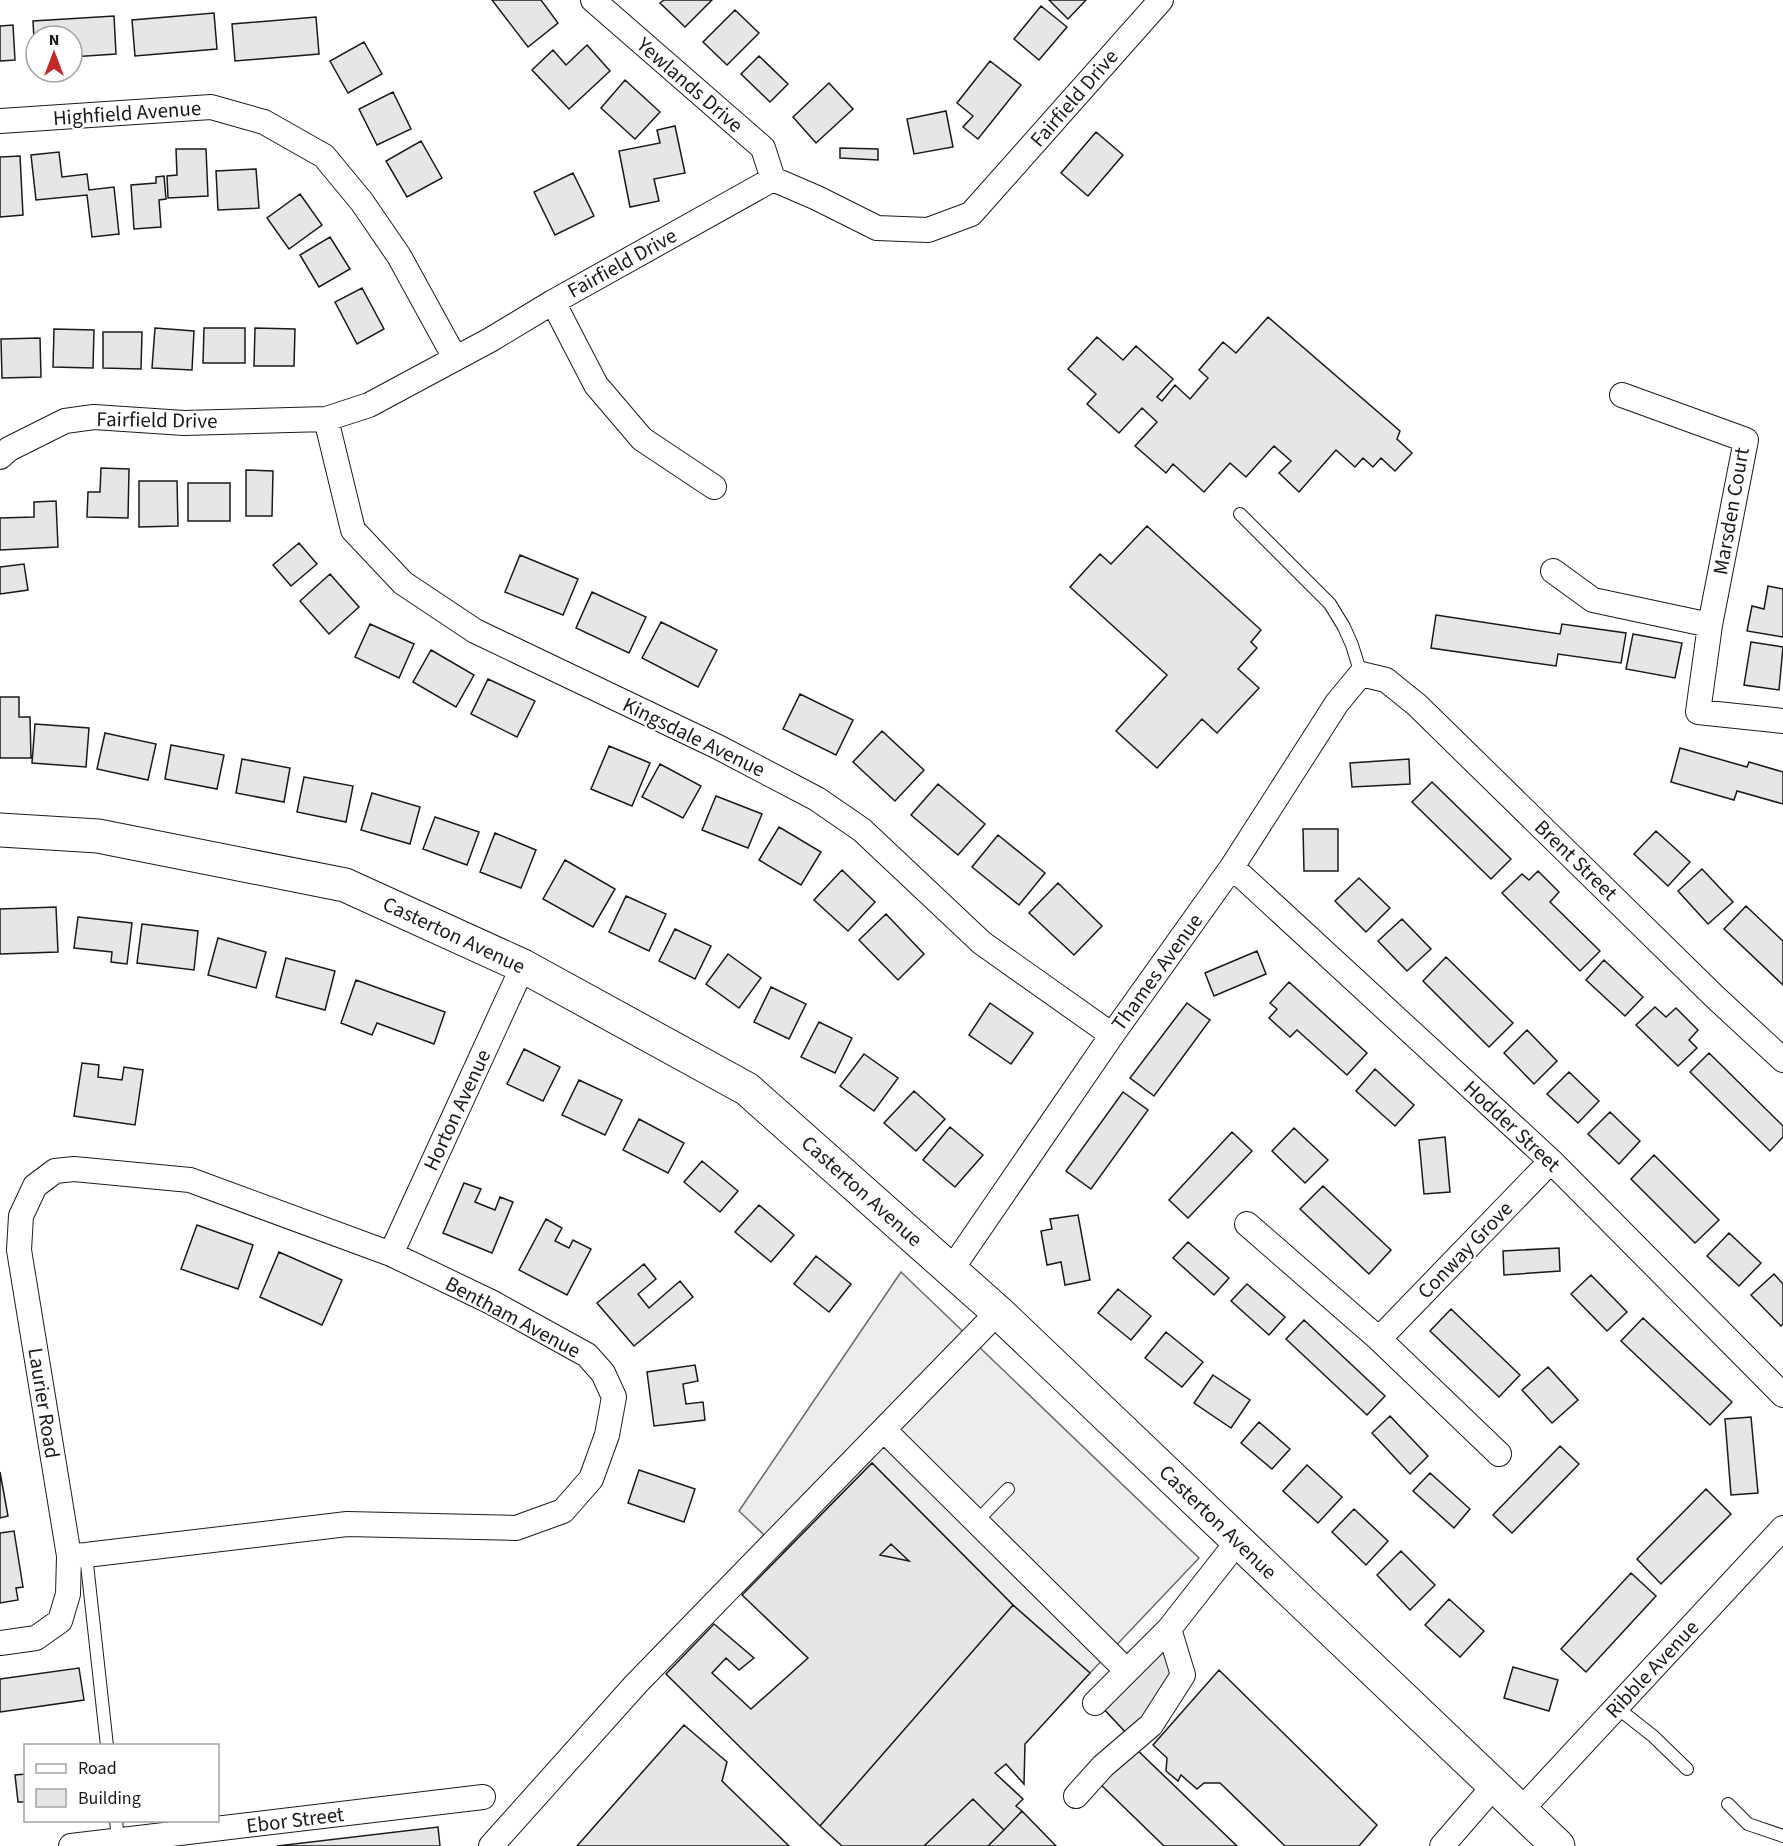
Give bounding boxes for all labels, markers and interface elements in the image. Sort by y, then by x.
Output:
north arrow [24,24,84,84]
text: N [49,29,59,51]
street label: Yewlands Drive [629,30,750,140]
street label: Fairfield Drive [1023,42,1125,154]
street label: Highfield Avenue [52,93,202,133]
street label: Fairfield Drive [562,221,682,305]
street label: Fairfield Drive [96,404,218,436]
street label: Marsden Court [1705,445,1757,577]
street label: Kingsdale Avenue [618,690,770,784]
street label: Brent Street [1528,813,1624,907]
street label: Casterton Avenue [378,889,530,981]
street label: Thames Avenue [1104,907,1210,1037]
street label: Horton Avenue [416,1044,498,1176]
street label: Hodder Street [1457,1073,1567,1179]
street label: Casterton Avenue [795,1128,929,1254]
street label: Conway Grove [1411,1194,1519,1306]
street label: Bentham Avenue [440,1269,586,1365]
street label: Laurier Road [20,1346,68,1460]
street label: Casterton Avenue [1152,1458,1284,1586]
street label: Ribble Avenue [1598,1613,1706,1725]
legend [24,1744,219,1822]
text: Road [78,1756,117,1781]
text: Building [78,1786,141,1811]
street label: Ebor Street [244,1799,346,1841]

